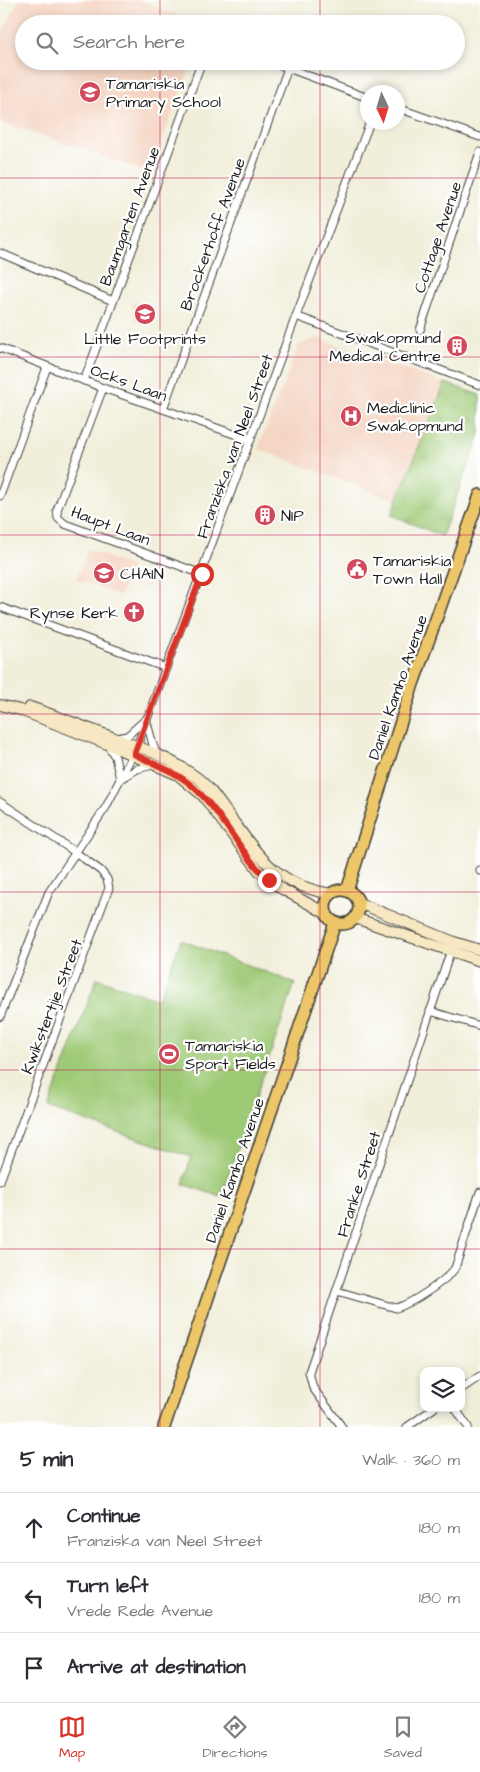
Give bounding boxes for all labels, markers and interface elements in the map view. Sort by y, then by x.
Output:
search box [15,15,465,70]
icon: search [33,29,61,57]
text: Search here [73,29,185,56]
place label: Tamariskia Primary School [106,73,221,114]
school or university icon: Tamariskia Primary School [78,80,102,104]
north arrow [360,85,405,130]
street label: Baumgarten Avenue [94,143,166,289]
street label: Brockerhoff Avenue [175,155,251,314]
street label: Cottage Avenue [409,178,468,296]
school or university icon: Little Footprints [133,302,157,326]
place label: Swakopmund Medical Centre [329,327,441,367]
place label: Little Footprints [84,328,206,350]
building icon: Swakopmund Medical Centre [445,334,469,358]
street label: Franziska van Neel Street [191,350,279,542]
street label: Ocks Laan [87,359,170,407]
place label: Mediclinic Swakopmund [367,397,463,437]
hospital icon: Mediclinic Swakopmund [339,404,363,428]
street label: Haupt Laan [68,501,153,551]
building icon: NIP [253,503,277,527]
place label: NIP [281,505,304,527]
place label: Tamariskia Town Hall [373,550,451,590]
public building icon: Tamariskia Town Hall [345,557,369,581]
school or university icon: CHAIN [92,561,116,585]
place label: CHAIN [120,563,164,585]
route start [191,563,214,586]
church icon: Rynse Kerk [122,600,146,624]
place label: Rynse Kerk [30,602,118,625]
street label: Daniel Kamho Avenue [363,612,433,763]
route end [258,869,281,892]
street label: Kwikstertjie Street [16,935,88,1077]
place label: Tamariskia Sport Fields [185,1035,276,1075]
sports icon: Tamariskia Sport Fields [157,1042,181,1066]
street label: Daniel Kamho Avenue [200,1095,270,1246]
street label: Franke Street [331,1128,387,1240]
map controls [420,1367,465,1412]
button: layers [420,1367,465,1412]
text: 5 min [20,1445,73,1474]
text: Walk · 360 m [362,1449,460,1471]
text: Continue [67,1503,141,1530]
icon: ahead [20,1514,48,1542]
text: 180 m [419,1517,460,1539]
text: Franziska van Neel Street [67,1530,262,1552]
text: Turn left [67,1573,148,1600]
icon: left [20,1584,48,1612]
text: 180 m [419,1587,460,1609]
text: Vrede Rede Avenue [67,1600,213,1622]
icon: arrive [20,1654,48,1682]
text: Arrive at destination [67,1654,246,1681]
tab: Map [58,1713,86,1763]
tab: Directions [202,1713,267,1763]
tab: Saved [384,1713,422,1763]

